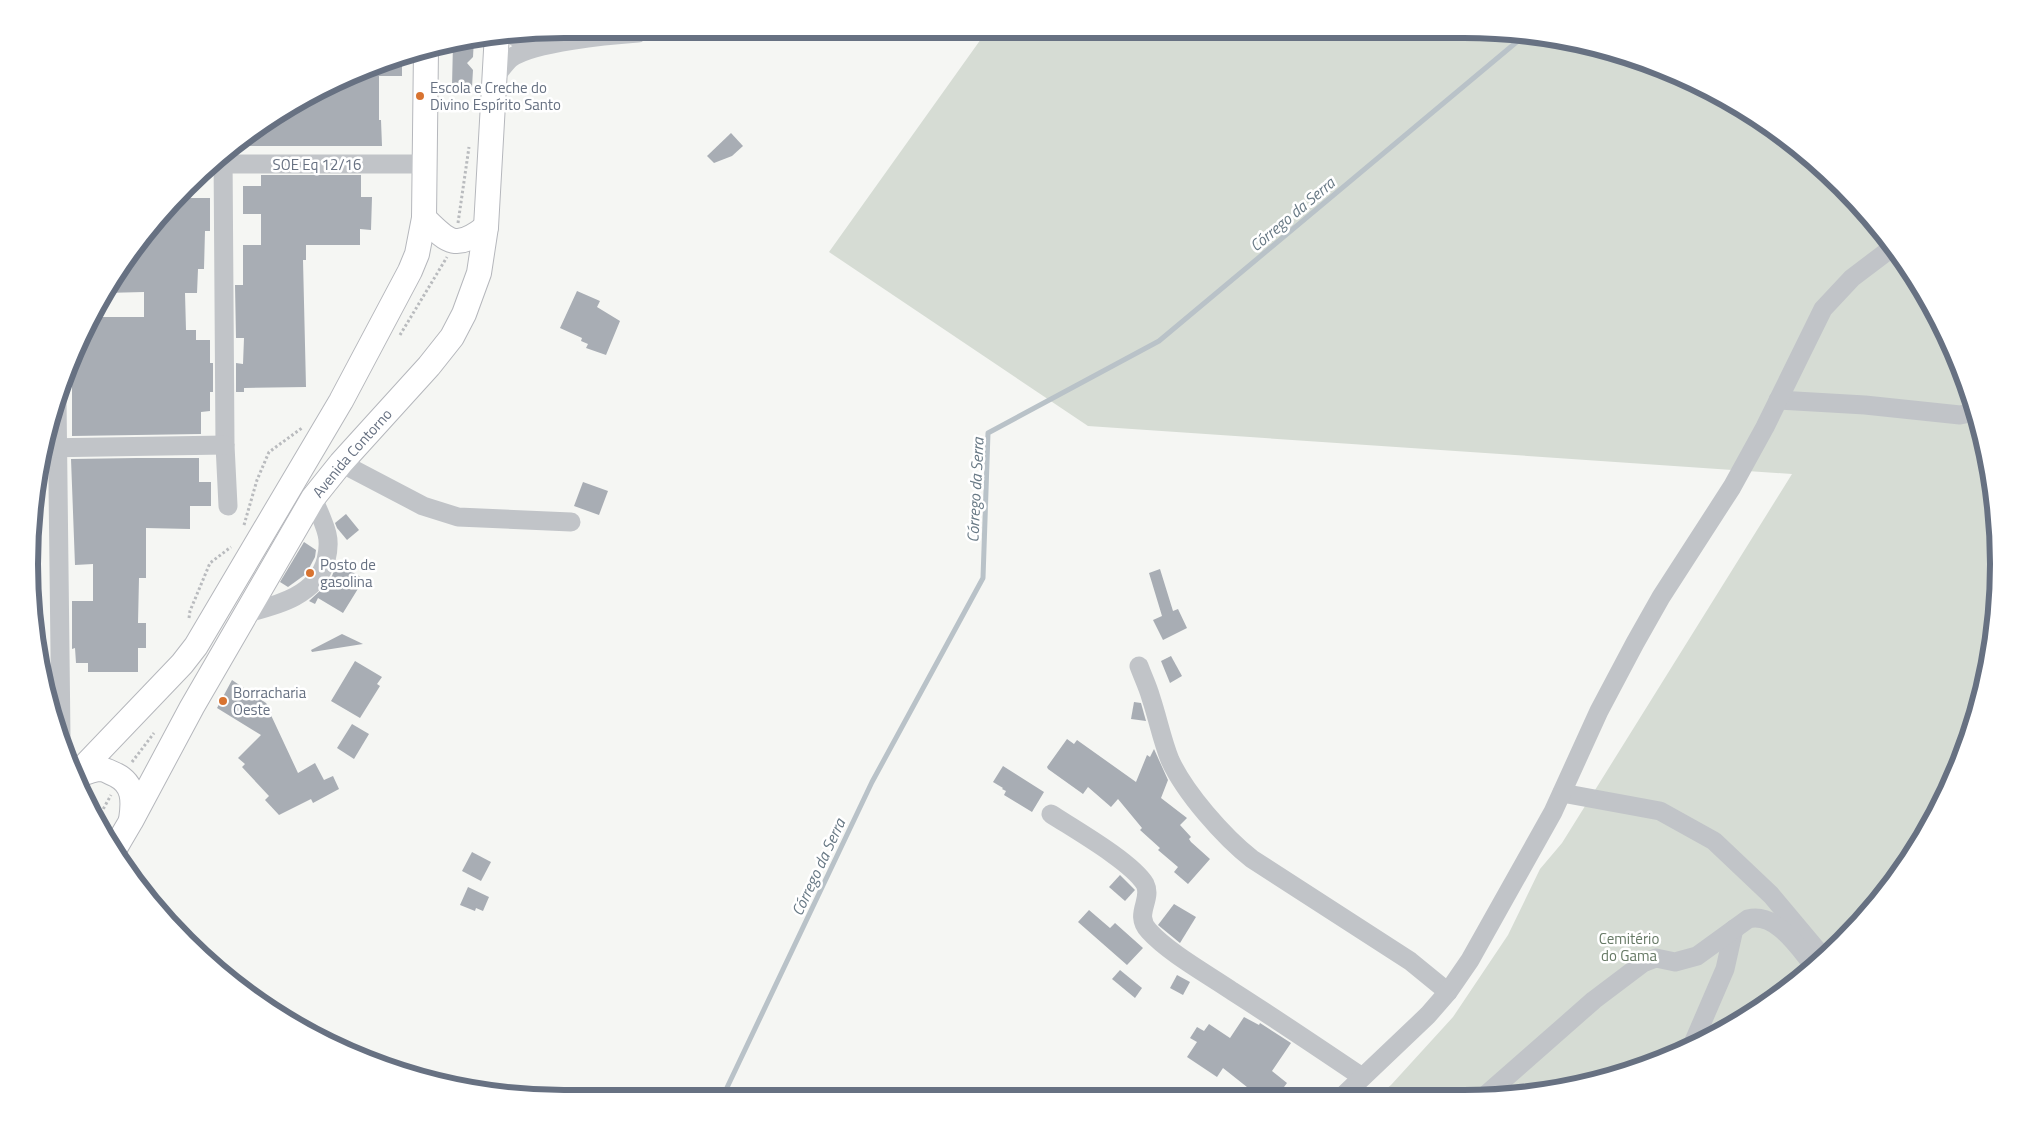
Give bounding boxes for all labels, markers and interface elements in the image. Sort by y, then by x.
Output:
place label: Escola e Creche do Divino Espírito Santo [430,76,561,116]
marker: Escola e Creche do Divino Espírito Santo [414,90,426,102]
street label: SOE Eq 12/16 [273,153,361,176]
water label: Córrego da Serra [1244,170,1341,257]
street label: Avenida Contorno [306,403,397,502]
water label: Córrego da Serra [960,436,990,543]
place label: Posto de gasolina [320,553,376,593]
marker: Posto de gasolina [304,567,316,579]
place label: Borracharia Oeste [233,681,307,721]
marker: Borracharia Oeste [217,695,229,707]
water label: Córrego da Serra [785,814,851,920]
park label: Cemitério do Gama [1599,927,1659,967]

